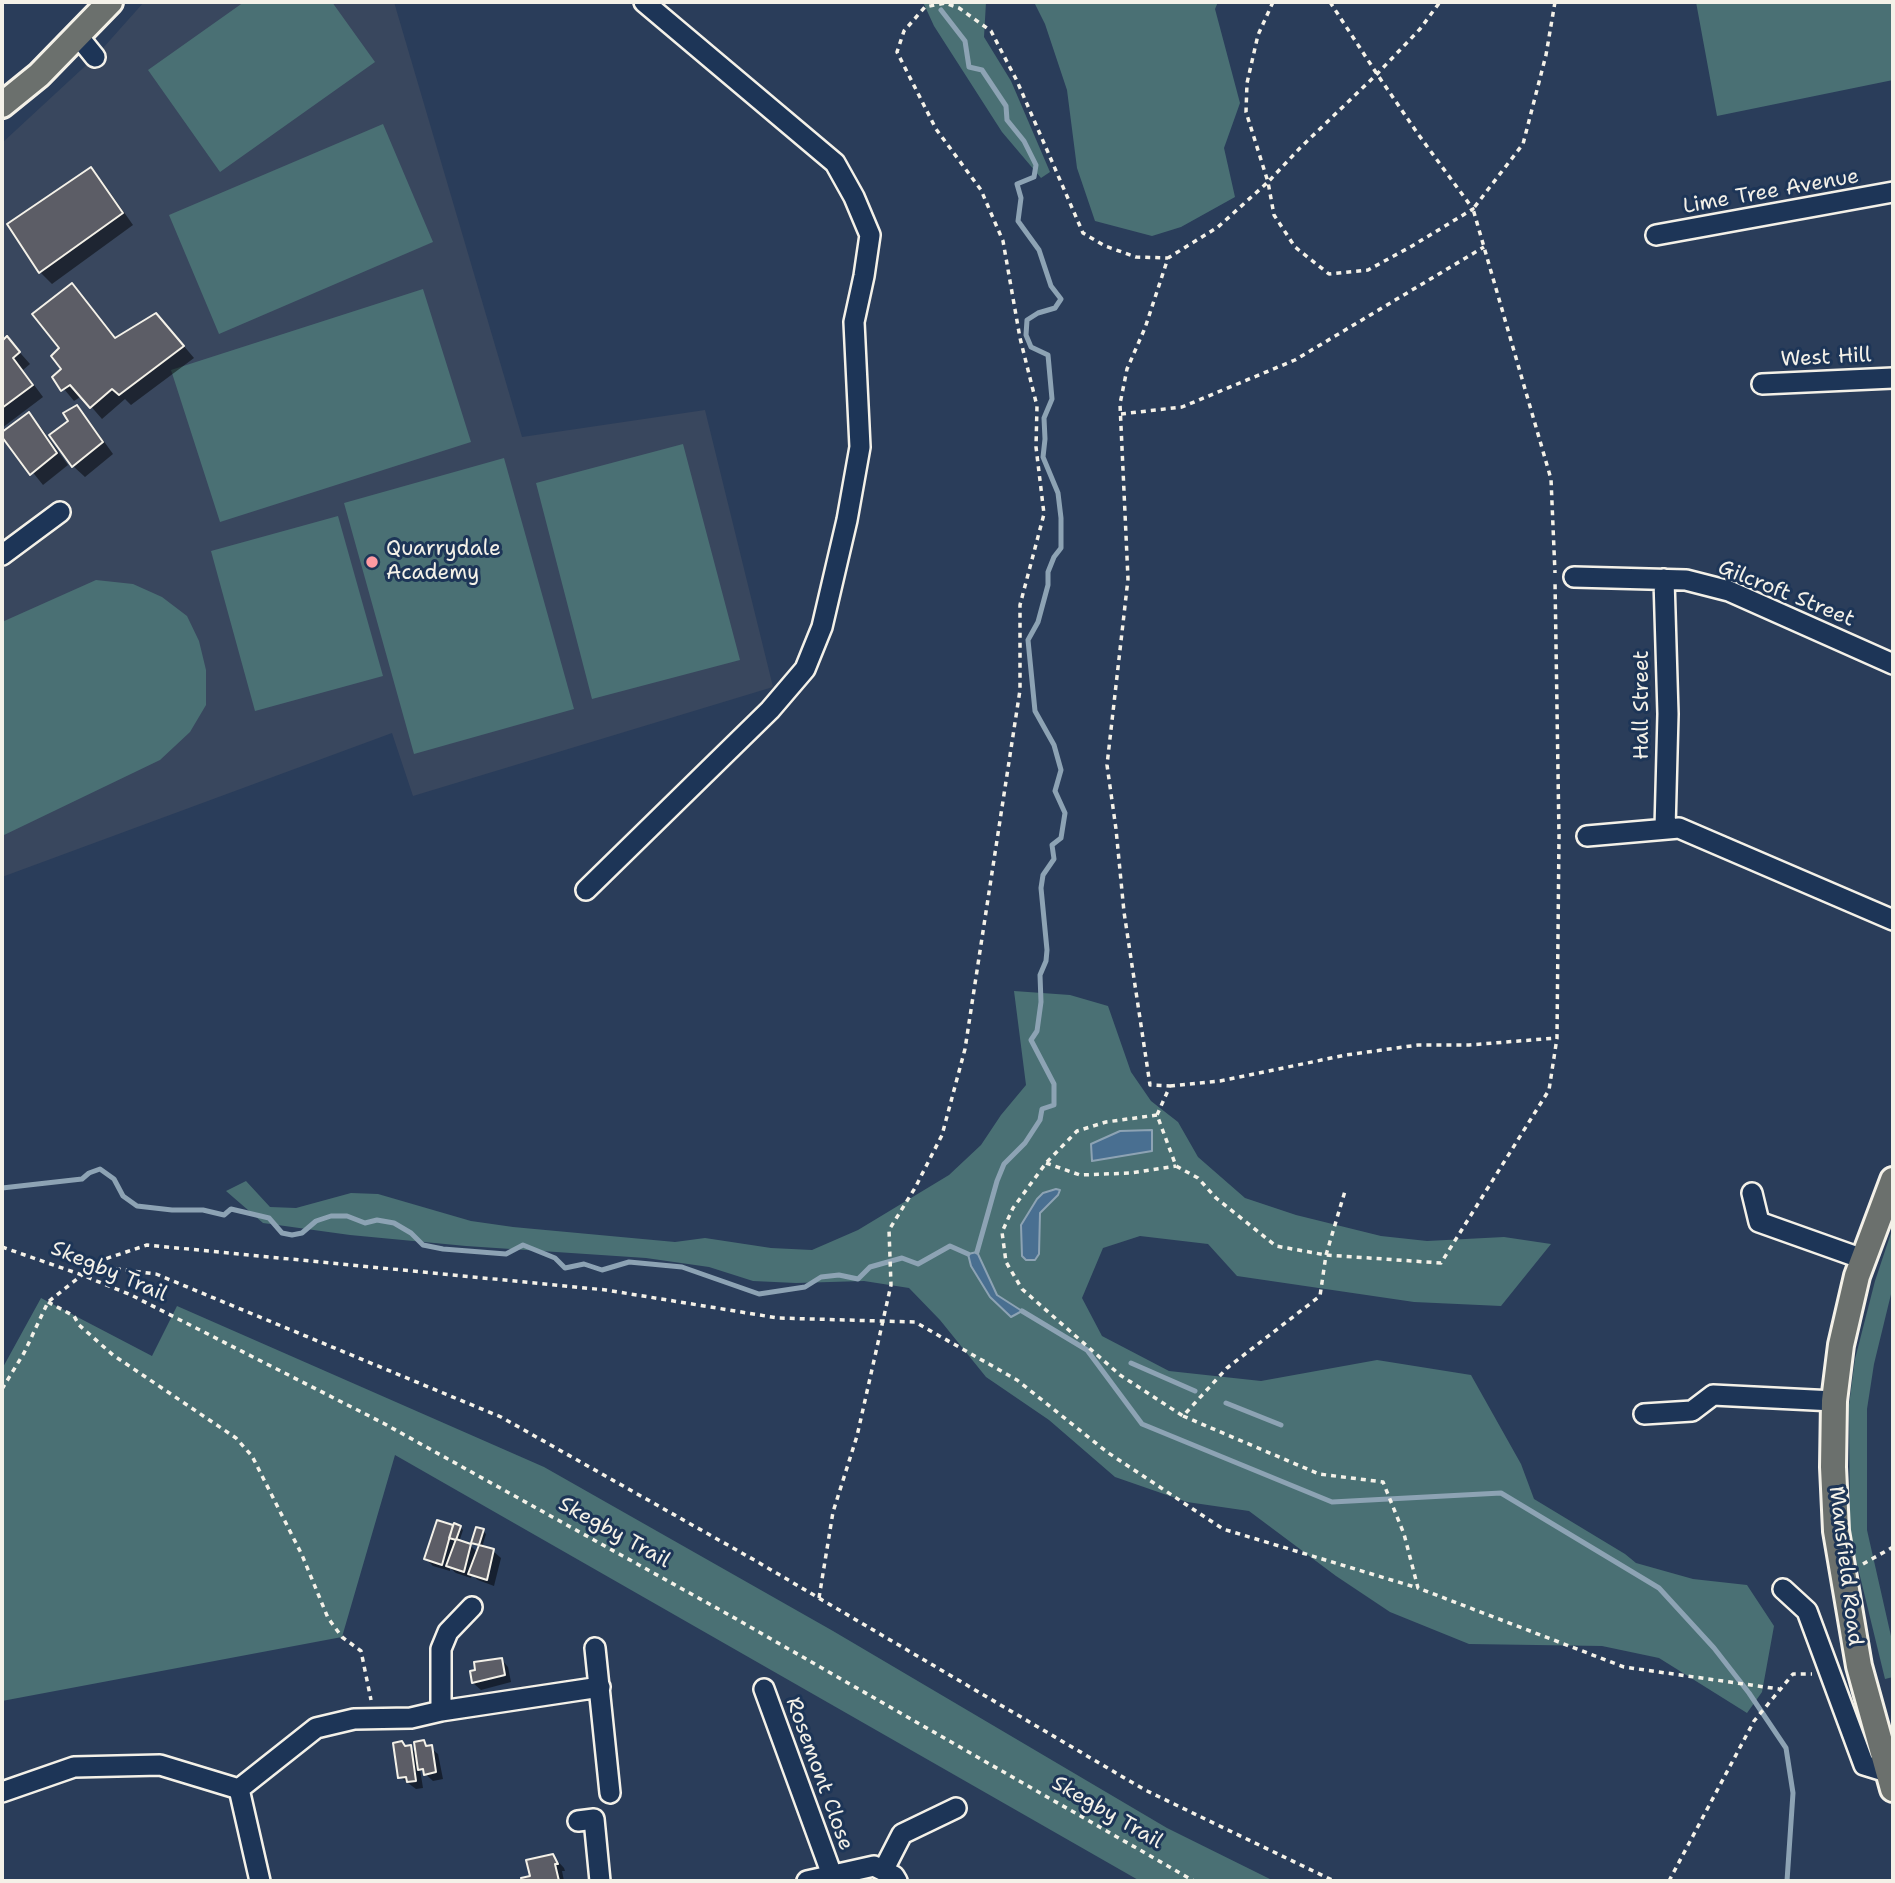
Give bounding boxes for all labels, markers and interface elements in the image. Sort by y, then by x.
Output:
street label: Lime Tree Avenue [1681,164,1861,220]
street label: West Hill [1780,343,1872,373]
place label: Quarrydale Academy [386,537,501,587]
marker: Quarrydale Academy [364,554,380,570]
street label: Gilcroft Street [1714,555,1858,633]
street label: Hall Street [1630,650,1656,760]
street label: Skegby Trail [47,1236,171,1308]
street label: Mansfield Road [1823,1485,1867,1647]
street label: Skegby Trail [554,1492,674,1574]
street label: Rosemont Close [780,1694,858,1854]
street label: Skegby Trail [1047,1771,1167,1855]

